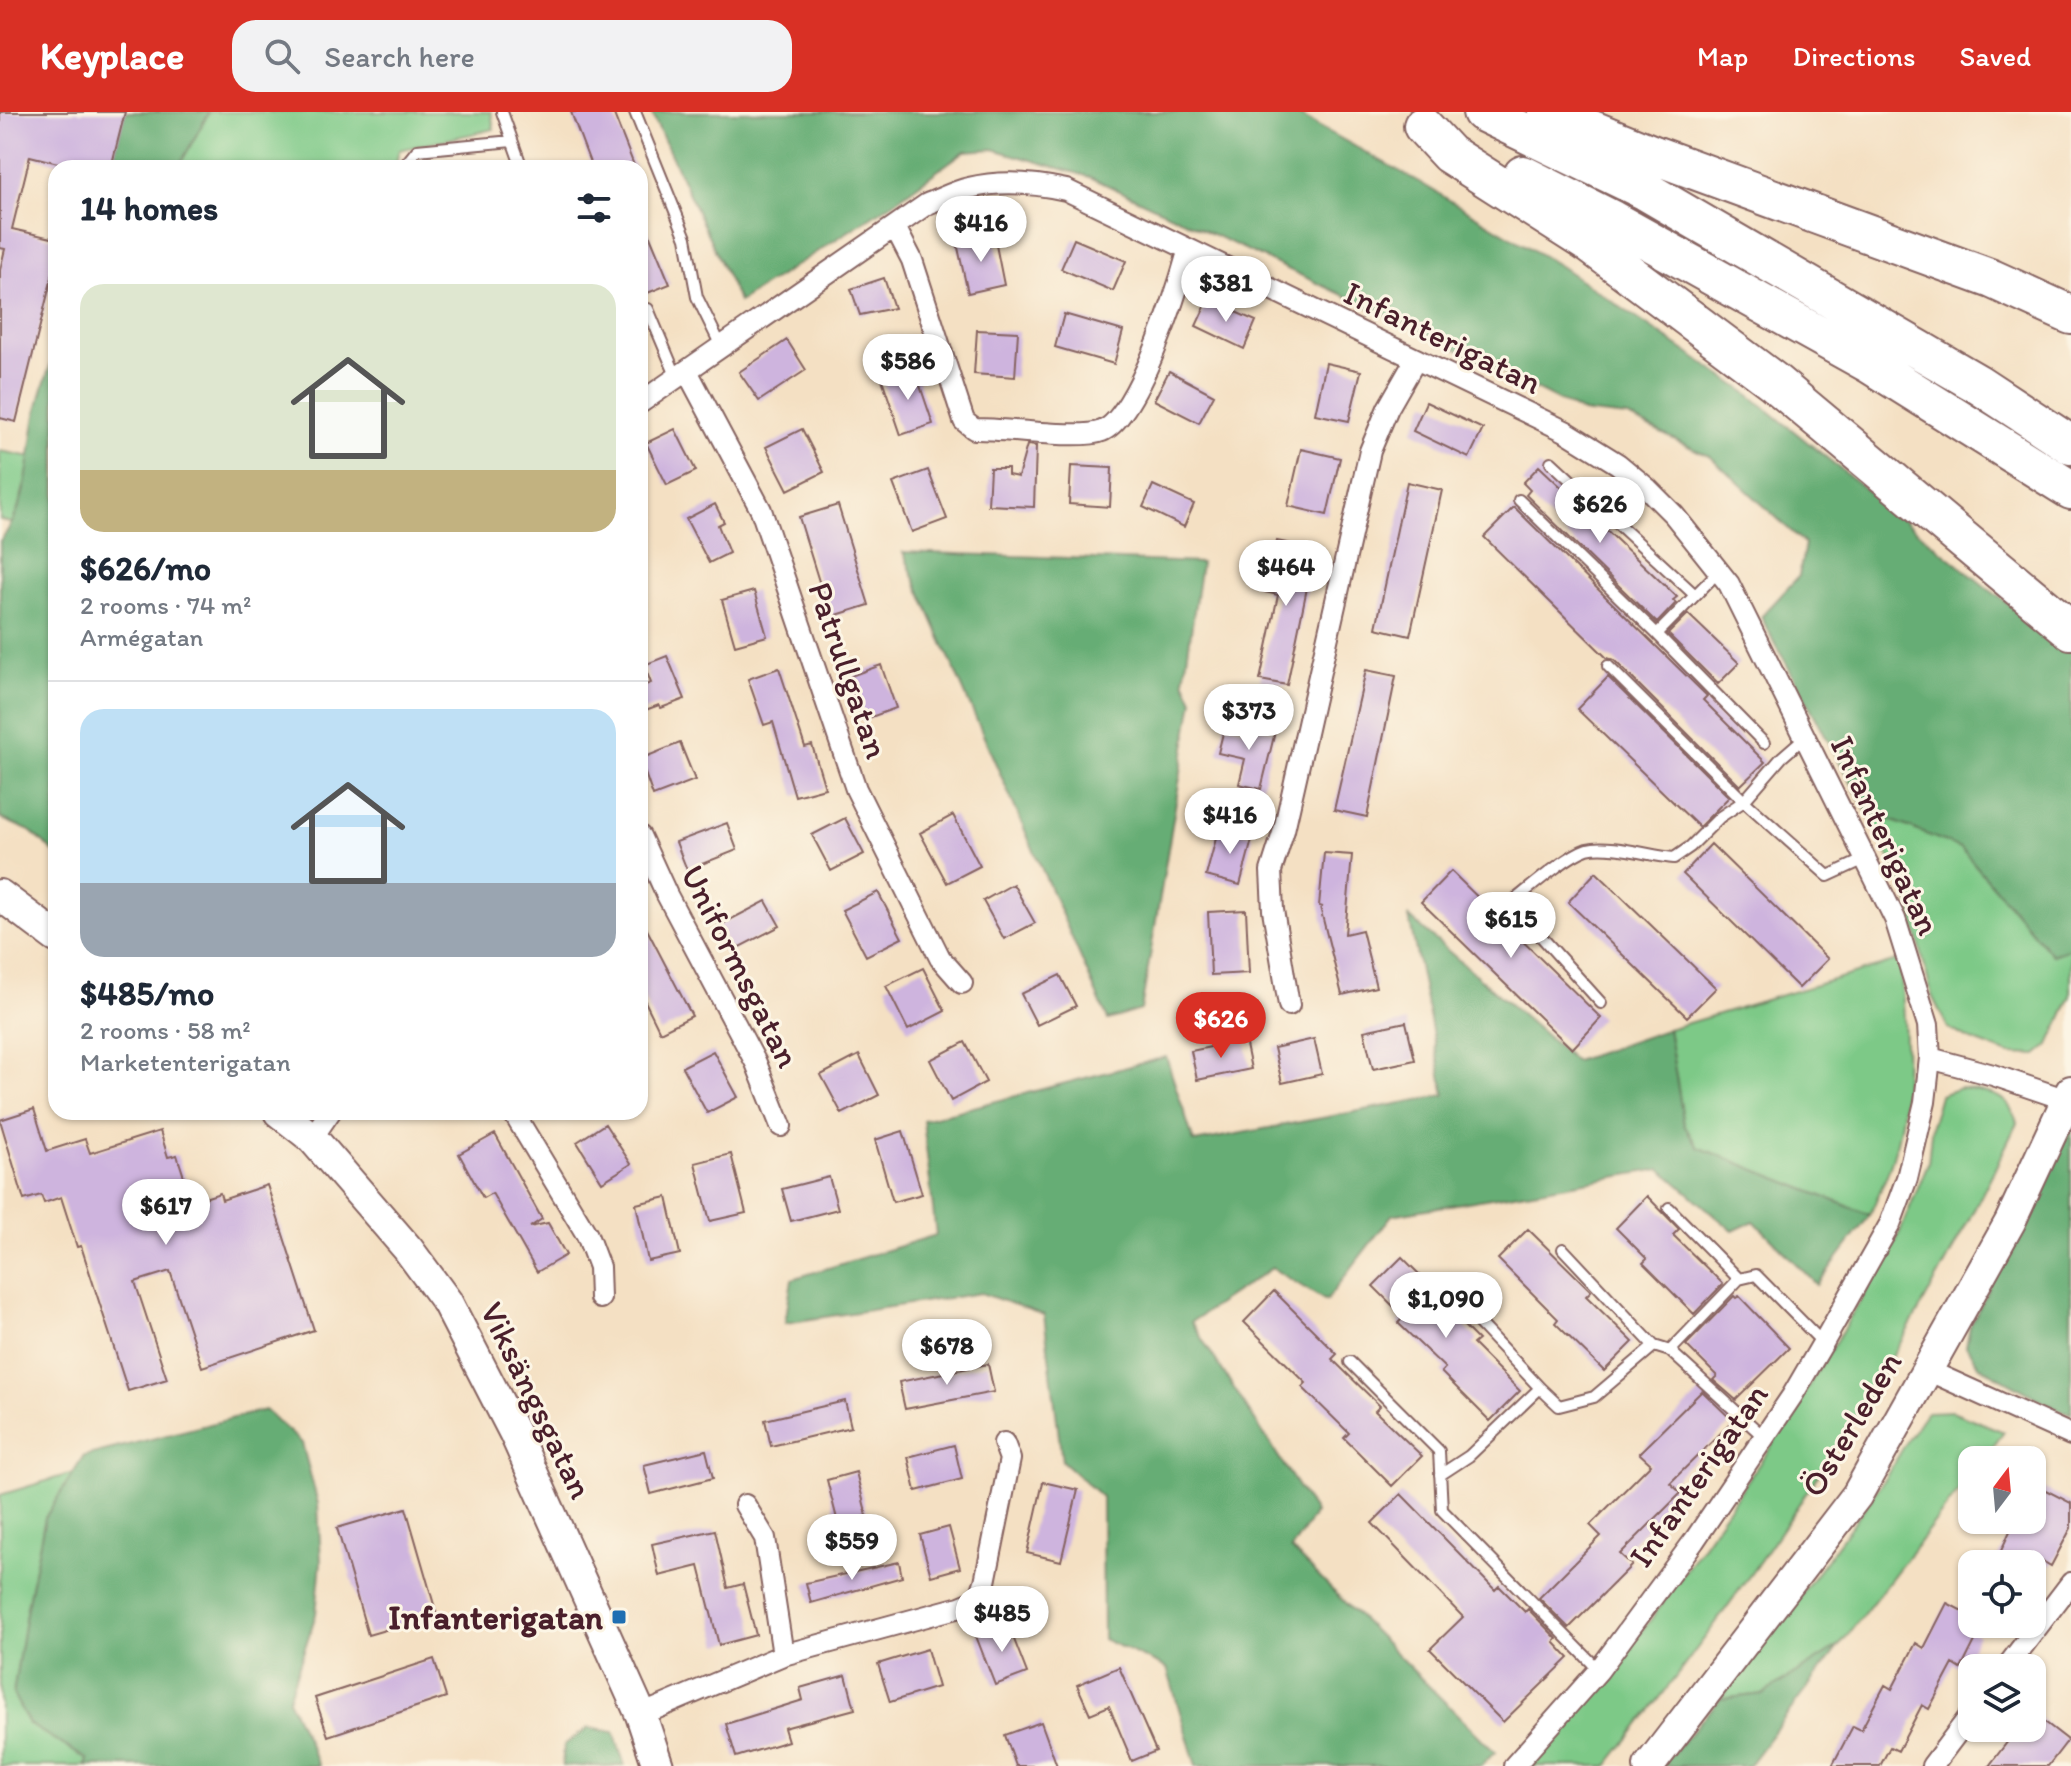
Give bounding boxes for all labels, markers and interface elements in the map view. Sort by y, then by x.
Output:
search box [232,20,792,92]
text: Keyplace [40,33,184,79]
icon: search [260,34,304,78]
text: Search here [324,38,475,75]
text: Map [1697,39,1748,73]
text: Directions [1792,39,1916,73]
text: Saved [1960,39,2031,73]
icon: filters [572,186,616,230]
text: 14 homes [80,188,218,229]
pin: $416 [934,196,1028,264]
text: $416 [954,206,1008,238]
pin: $381 [1179,256,1273,324]
text: $381 [1199,266,1253,298]
street label: Infanterigatan [1337,272,1548,403]
pin: $586 [861,334,955,402]
icon: home [276,336,420,480]
text: $586 [881,344,935,376]
pin: $626 [1553,477,1647,545]
text: $626 [1573,487,1627,519]
pin: $464 [1239,540,1333,608]
text: $626/mo [80,548,211,589]
text: $464 [1257,550,1315,582]
street label: Patrullgatan [799,577,898,764]
text: 2 rooms · 74 m² [80,589,251,621]
text: Armégatan [80,621,203,653]
pin: $373 [1202,684,1296,752]
text: $373 [1222,694,1276,726]
street label: Infanterigatan [1822,729,1949,941]
icon: home [276,761,420,905]
pin: $416 [1183,788,1277,856]
text: $416 [1203,798,1257,830]
street label: Uniformsgatan [672,858,809,1074]
pin: $615 [1464,892,1558,960]
text: $615 [1485,902,1537,934]
text: $485/mo [80,973,214,1014]
pin: $626 [1174,992,1268,1060]
text: $626 [1194,1002,1248,1034]
text: 2 rooms · 58 m² [80,1014,251,1046]
text: Marketenterigatan [80,1046,291,1078]
pin: $617 [119,1179,213,1247]
text: $617 [140,1189,192,1221]
pin: $1,090 [1381,1272,1511,1340]
text: $1,090 [1407,1282,1485,1314]
street label: Viksängsgatan [471,1295,602,1505]
pin: $678 [900,1319,994,1387]
text: $678 [920,1329,974,1361]
street label: Österleden [1792,1344,1911,1504]
street label: Infanterigatan [1620,1376,1777,1575]
north arrow [1958,1446,2046,1534]
map controls [1958,1446,2046,1742]
pin: $559 [805,1514,899,1582]
text: $559 [825,1524,879,1556]
button: locate [1958,1550,2046,1638]
pin: $485 [955,1586,1049,1654]
text: $485 [974,1596,1030,1628]
place label: Infanterigatan [388,1597,604,1638]
marker: Infanterigatan [610,1608,628,1626]
button: layers [1958,1654,2046,1742]

